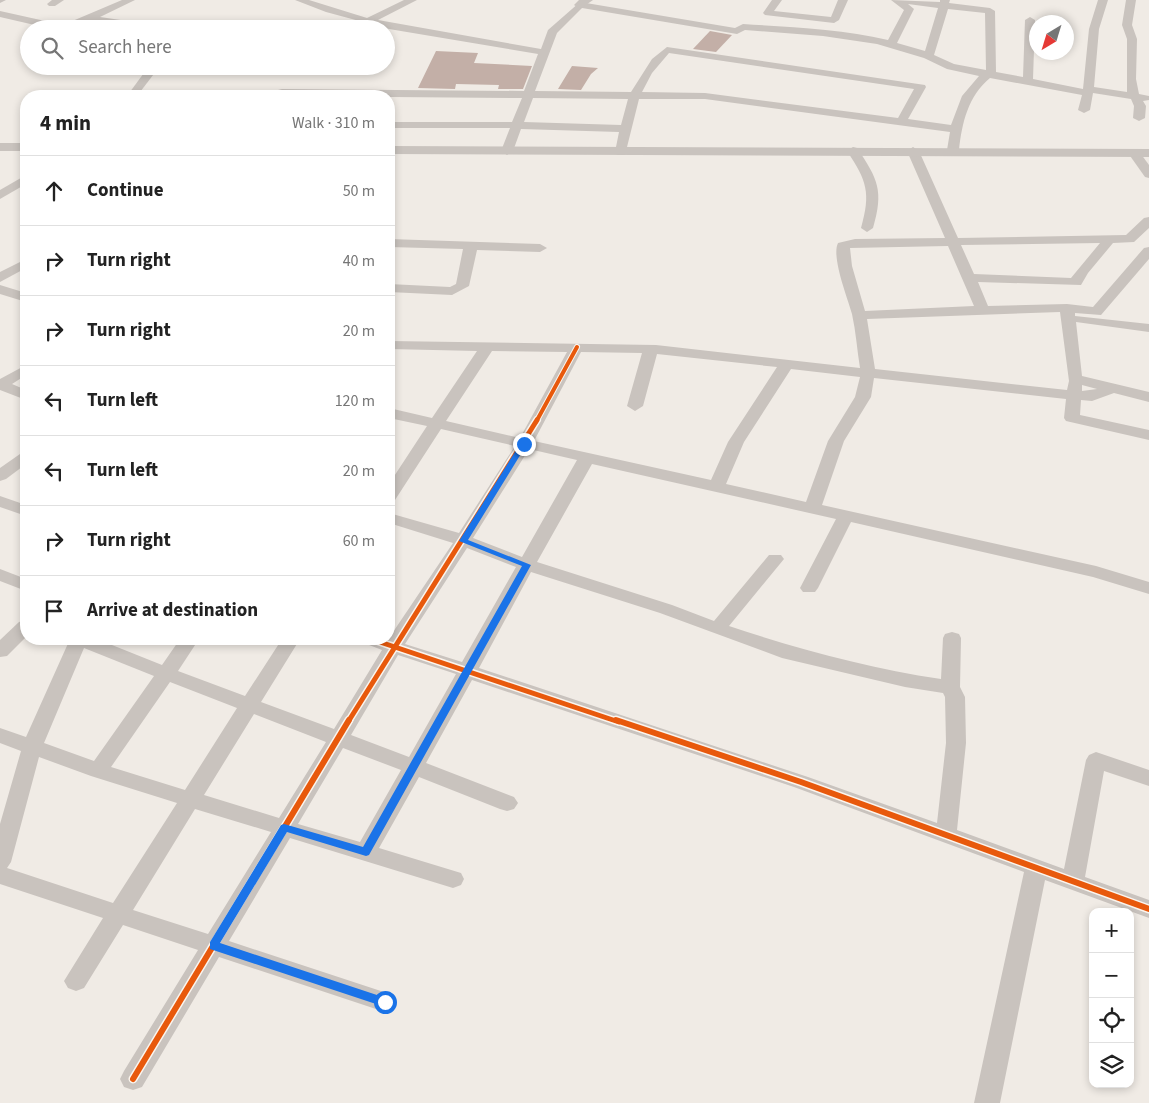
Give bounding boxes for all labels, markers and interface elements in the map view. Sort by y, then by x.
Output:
north arrow [1029,15,1074,60]
search box [20,20,395,75]
icon: search [38,34,66,62]
text: Search here [78,34,172,61]
text: 4 min [40,108,91,138]
text: Walk · 310 m [292,112,375,134]
icon: ahead [40,177,68,205]
text: Continue [87,177,164,204]
text: 50 m [343,180,375,202]
icon: right [40,247,68,275]
text: Turn right [87,247,171,274]
text: 40 m [343,250,375,272]
icon: right [40,317,68,345]
text: Turn right [87,317,171,344]
text: 20 m [343,320,375,342]
icon: left [40,387,68,415]
text: Turn left [87,387,158,414]
text: 120 m [335,390,375,412]
route end [513,433,536,456]
icon: left [40,457,68,485]
text: Turn left [87,457,158,484]
text: 20 m [343,460,375,482]
icon: right [40,527,68,555]
text: Turn right [87,527,171,554]
text: 60 m [343,530,375,552]
icon: arrive [40,597,68,625]
text: Arrive at destination [87,597,258,624]
map controls [1089,908,1134,1088]
button: + [1089,908,1134,953]
button: − [1089,953,1134,998]
route start [374,991,397,1014]
button: locate [1089,998,1134,1043]
button: layers [1089,1043,1134,1088]

